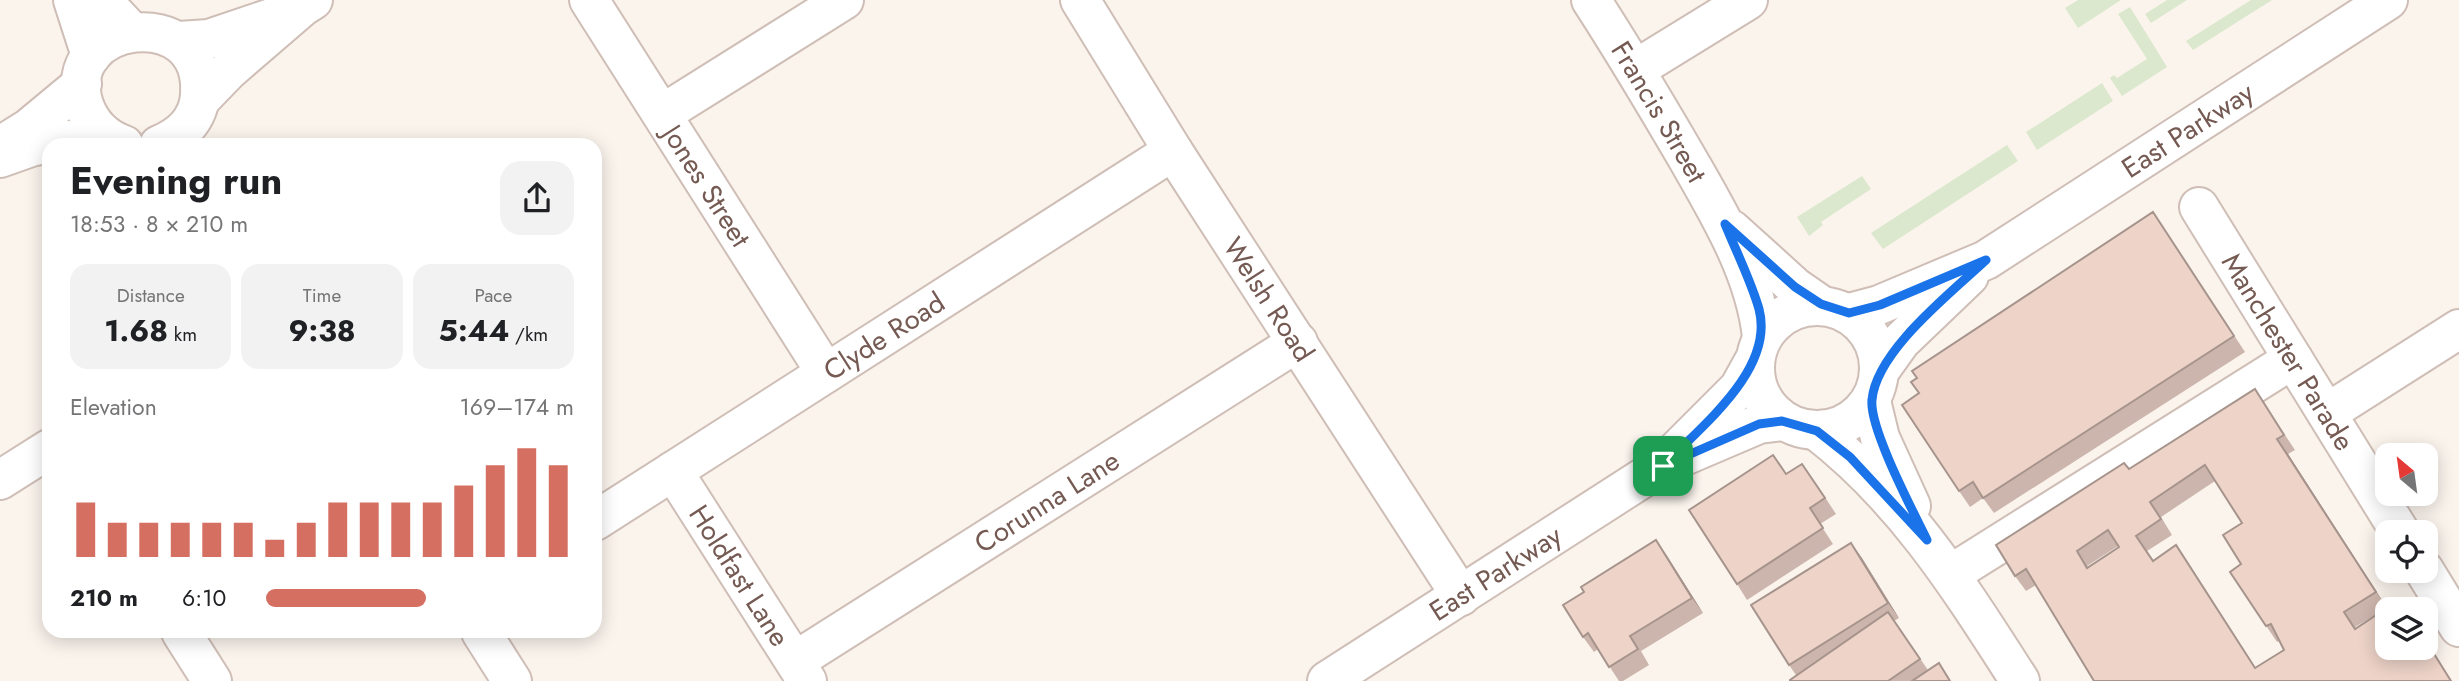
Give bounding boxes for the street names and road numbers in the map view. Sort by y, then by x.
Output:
street label: Francis Street [1601,33,1717,190]
street label: East Parkway [2113,72,2263,188]
street label: Jones Street [650,113,761,255]
street label: Welsh Road [1213,229,1324,370]
street label: Manchester Parade [2211,245,2365,458]
street label: Clyde Road [815,282,953,391]
street label: Corunna Lane [966,440,1128,563]
street label: Holdfast Lane [679,497,800,655]
street label: East Parkway [1421,515,1570,631]

